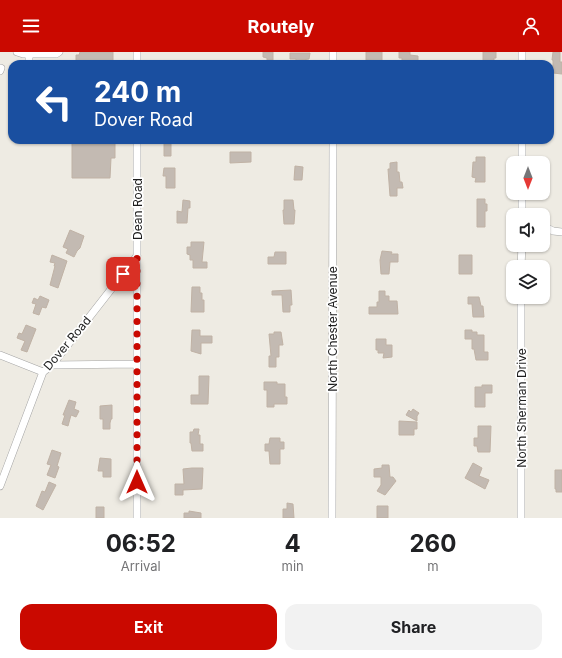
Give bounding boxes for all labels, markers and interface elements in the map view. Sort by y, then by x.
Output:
icon: menu [20,15,42,37]
icon: person [520,15,542,37]
text: Routely [248,16,314,37]
text: 240 m [94,75,181,109]
icon: left [28,76,80,128]
text: Dover Road [94,109,193,130]
north arrow [506,156,550,200]
map controls [506,156,550,304]
street label: Dean Road [130,178,145,240]
button: sound [506,208,550,252]
pin [106,257,140,291]
button: layers [506,260,550,304]
icon: arrive [112,263,134,285]
street label: North Chester Avenue [325,266,340,392]
street label: Dover Road [40,313,94,373]
street label: North Sherman Drive [514,348,529,468]
position arrow [116,461,158,503]
text: 06:52 [106,529,176,558]
text: 4 [285,529,301,558]
text: 260 [409,529,456,558]
text: Arrival [121,558,161,574]
text: min [282,558,304,574]
text: m [427,558,439,574]
button: Exit [20,604,277,650]
button: Share [285,604,542,650]

